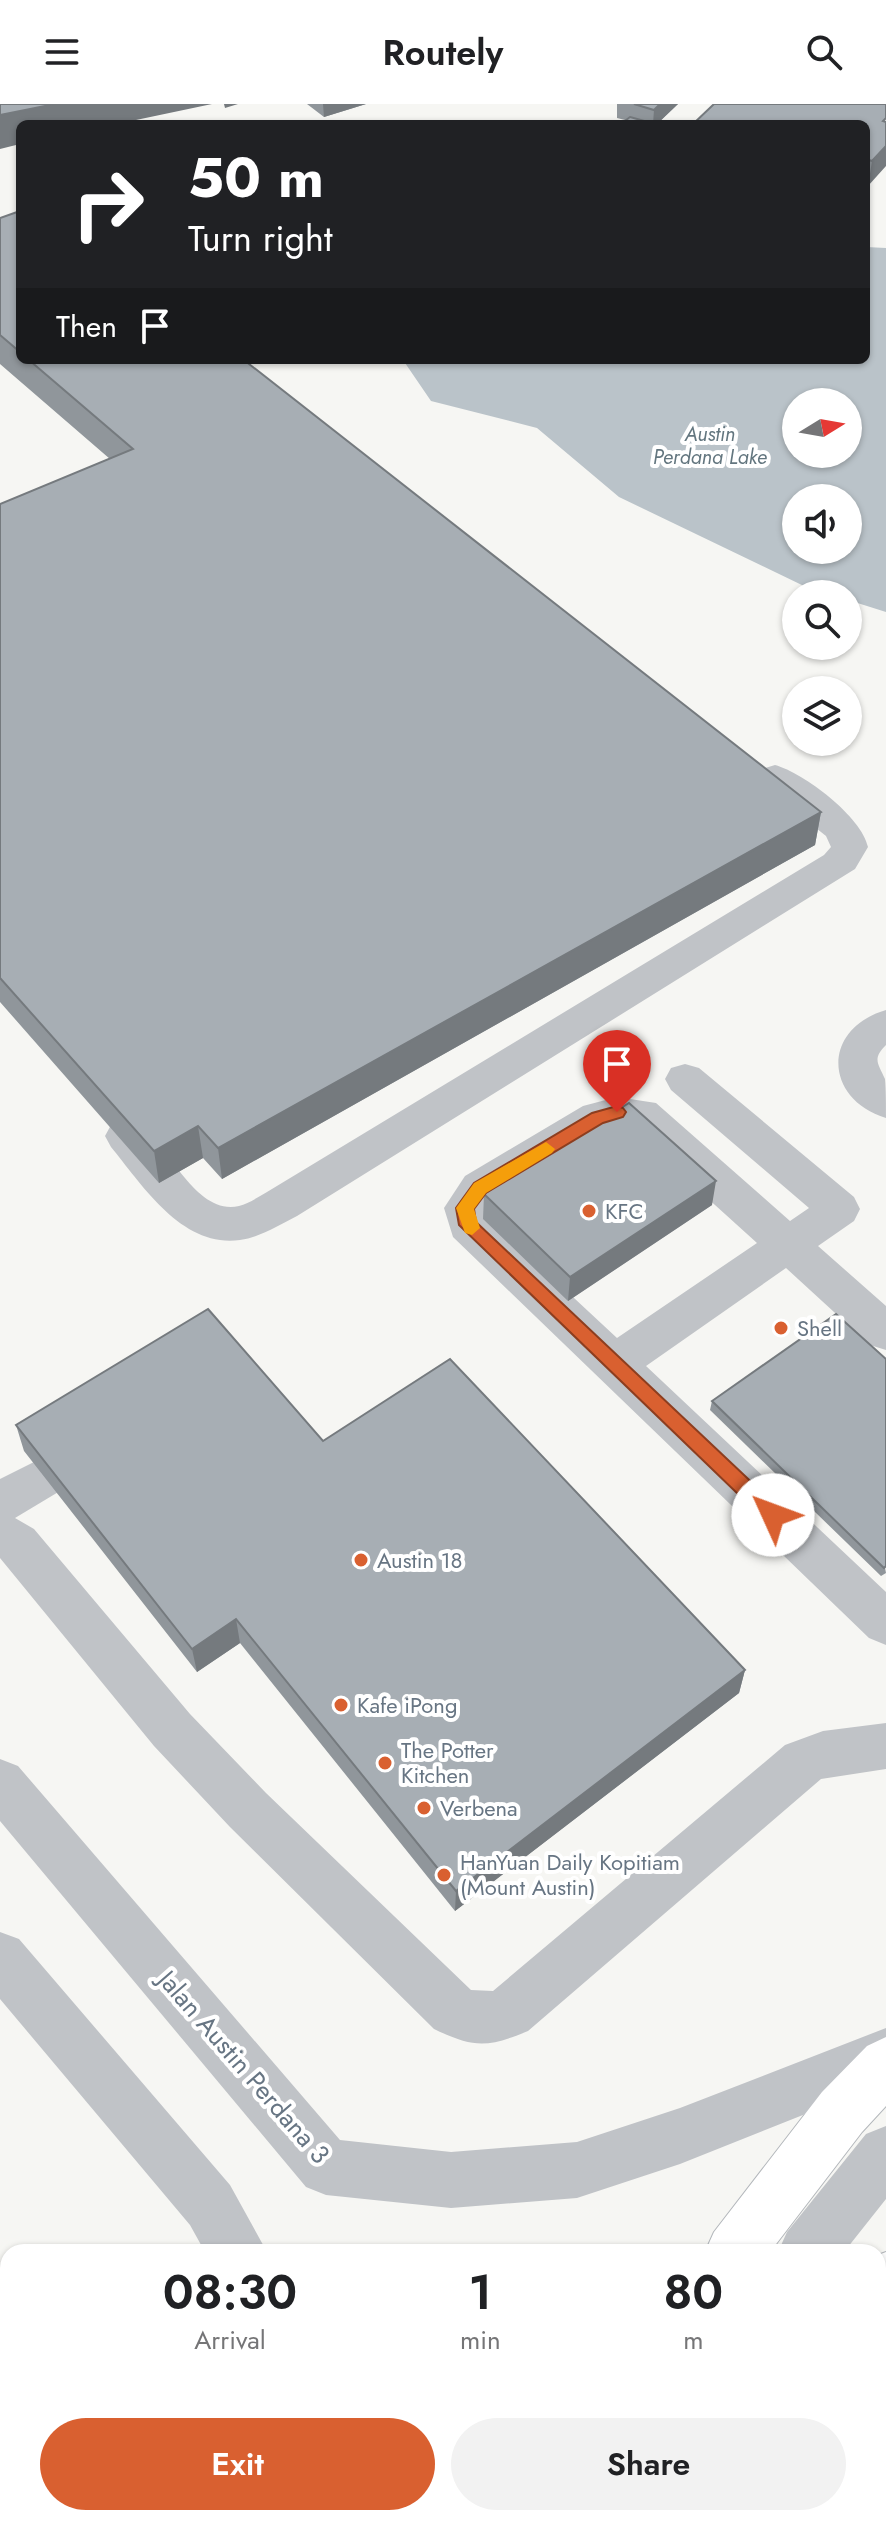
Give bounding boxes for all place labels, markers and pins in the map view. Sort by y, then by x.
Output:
pin [583,1030,651,1112]
place label: KFC [605,1195,644,1227]
marker: KFC [580,1202,598,1220]
place label: Shell [797,1312,842,1344]
marker: Shell [772,1319,790,1337]
place label: Austin 18 [377,1544,463,1576]
marker: Austin 18 [352,1551,370,1569]
place label: Kafe iPong [357,1689,457,1721]
marker: Kafe iPong [332,1696,350,1714]
place label: The Potter Kitchen [401,1734,494,1791]
marker: The Potter Kitchen [376,1754,394,1772]
place label: Verbena [440,1792,518,1824]
marker: Verbena [415,1799,433,1817]
place label: HanYuan Daily Kopitiam (Mount Austin) [460,1846,680,1903]
marker: HanYuan Daily Kopitiam (Mount Austin) [435,1866,453,1884]

